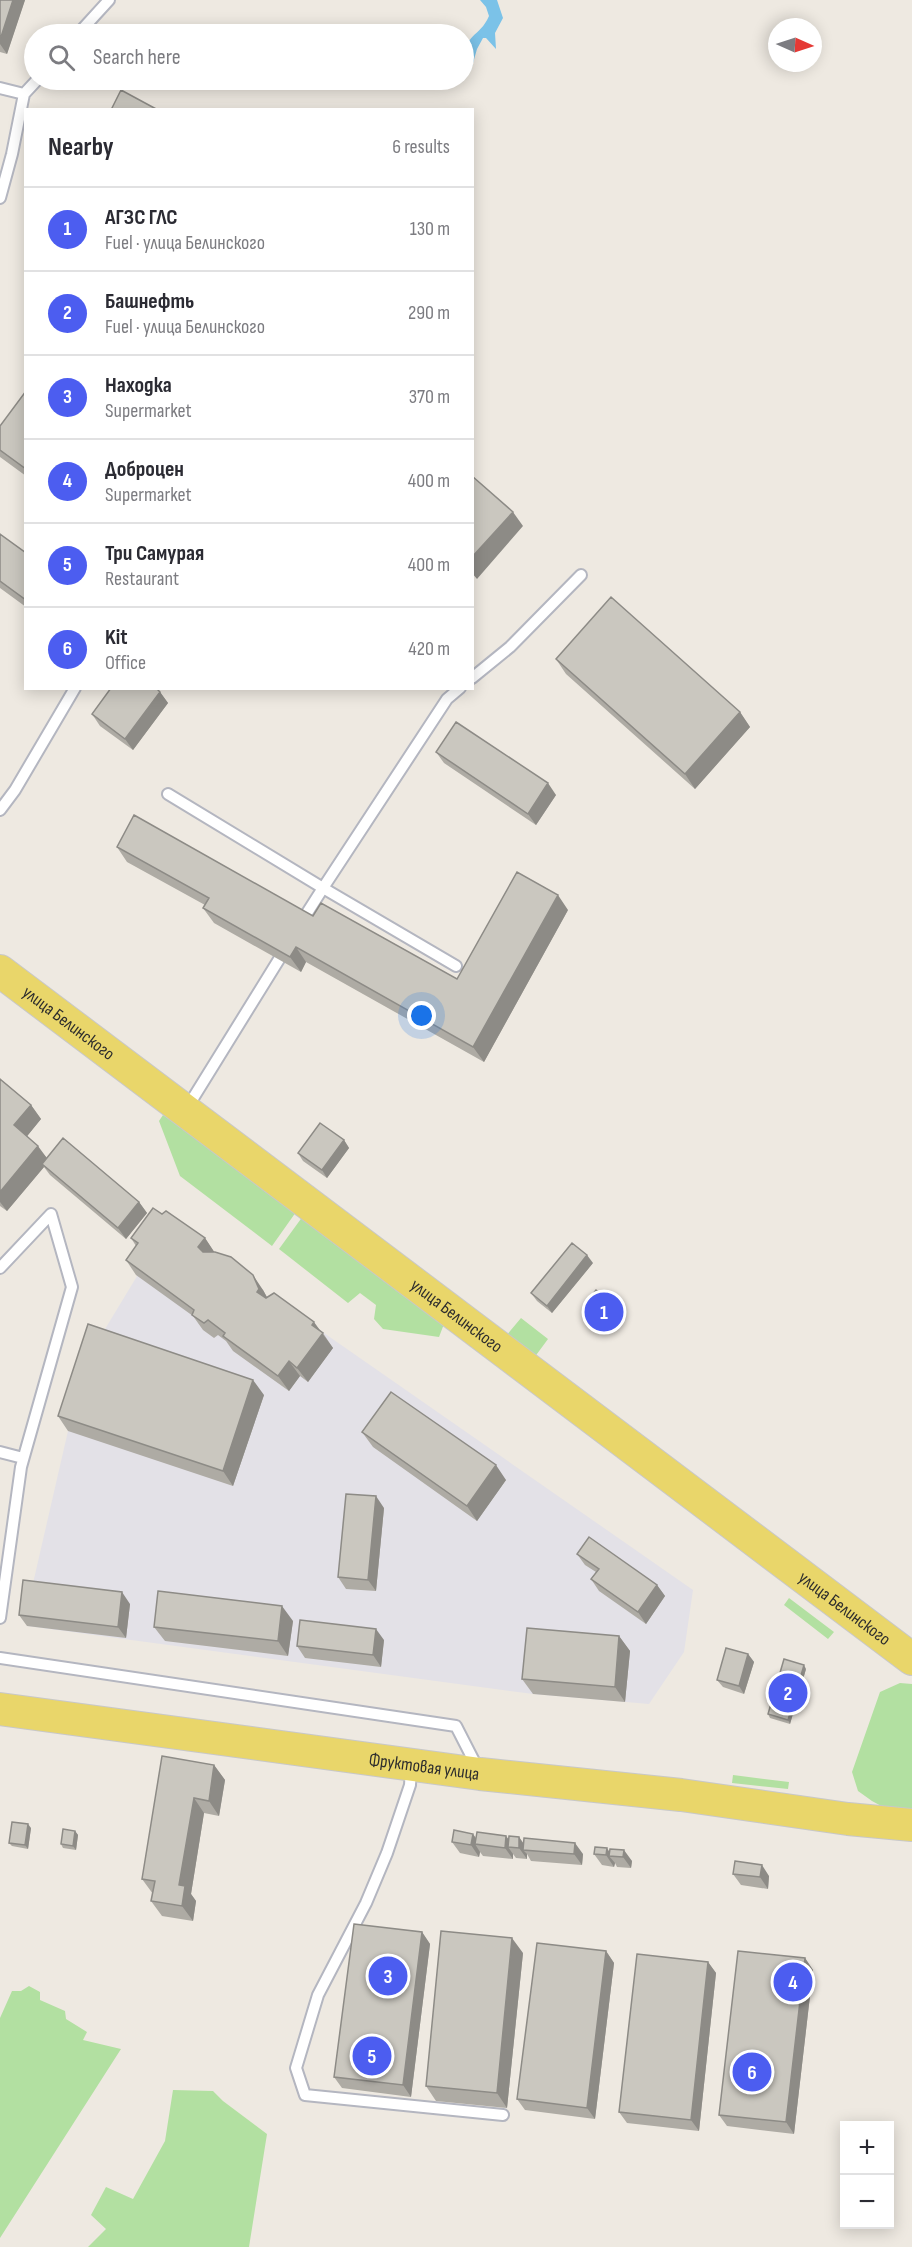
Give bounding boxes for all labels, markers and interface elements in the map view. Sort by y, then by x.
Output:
north arrow [768,18,822,72]
search box [24,24,474,90]
icon: search [45,41,78,74]
text: Search here [93,44,180,71]
text: Nearby [48,132,114,163]
text: 6 results [392,135,450,159]
text: АГЗС ГЛС [105,204,178,231]
text: 1 [64,217,71,241]
text: 130 m [410,217,450,241]
text: Fuel · улица Белинского [105,231,265,255]
text: Башнефть [105,288,194,315]
text: 2 [63,301,72,325]
text: 290 m [408,301,450,325]
text: Fuel · улица Белинского [105,315,265,339]
text: Находка [105,372,172,399]
text: 3 [63,385,72,409]
text: 370 m [409,385,450,409]
text: Supermarket [105,399,192,423]
text: Доброцен [105,456,184,483]
text: 4 [63,469,72,493]
text: 400 m [408,469,450,493]
text: Supermarket [105,483,192,507]
text: Три Самурая [105,540,204,567]
text: 5 [63,553,72,577]
text: 400 m [408,553,450,577]
text: Restaurant [105,567,179,591]
text: Kit [105,624,128,651]
text: 6 [63,637,72,661]
text: 420 m [408,637,450,661]
text: Office [105,651,146,675]
street label: улица Белинского [18,981,119,1064]
your location [407,1001,436,1030]
street label: улица Белинского [406,1274,507,1357]
pin: 1 [584,1290,624,1334]
street label: улица Белинского [794,1567,895,1650]
pin: 2 [768,1670,808,1716]
street label: Фруктовая улица [368,1749,481,1784]
pin: 3 [368,1954,408,1998]
pin: 4 [774,1960,812,2004]
pin: 5 [352,2034,392,2078]
pin: 6 [732,2050,771,2094]
map controls [840,2121,894,2229]
button: + [840,2121,894,2175]
button: − [840,2175,894,2229]

